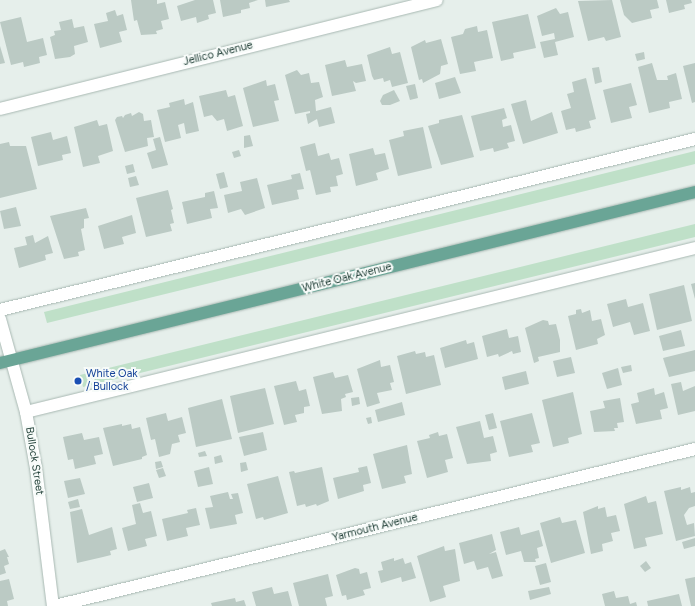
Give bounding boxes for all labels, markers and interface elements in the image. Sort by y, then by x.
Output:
street label: Jellico Avenue [182,39,254,69]
street label: White Oak Avenue [301,261,393,295]
place label: White Oak / Bullock [86,368,138,394]
marker: White Oak / Bullock [73,376,83,386]
street label: Bullock Street [22,426,46,496]
street label: Yarmouth Avenue [331,511,419,545]

